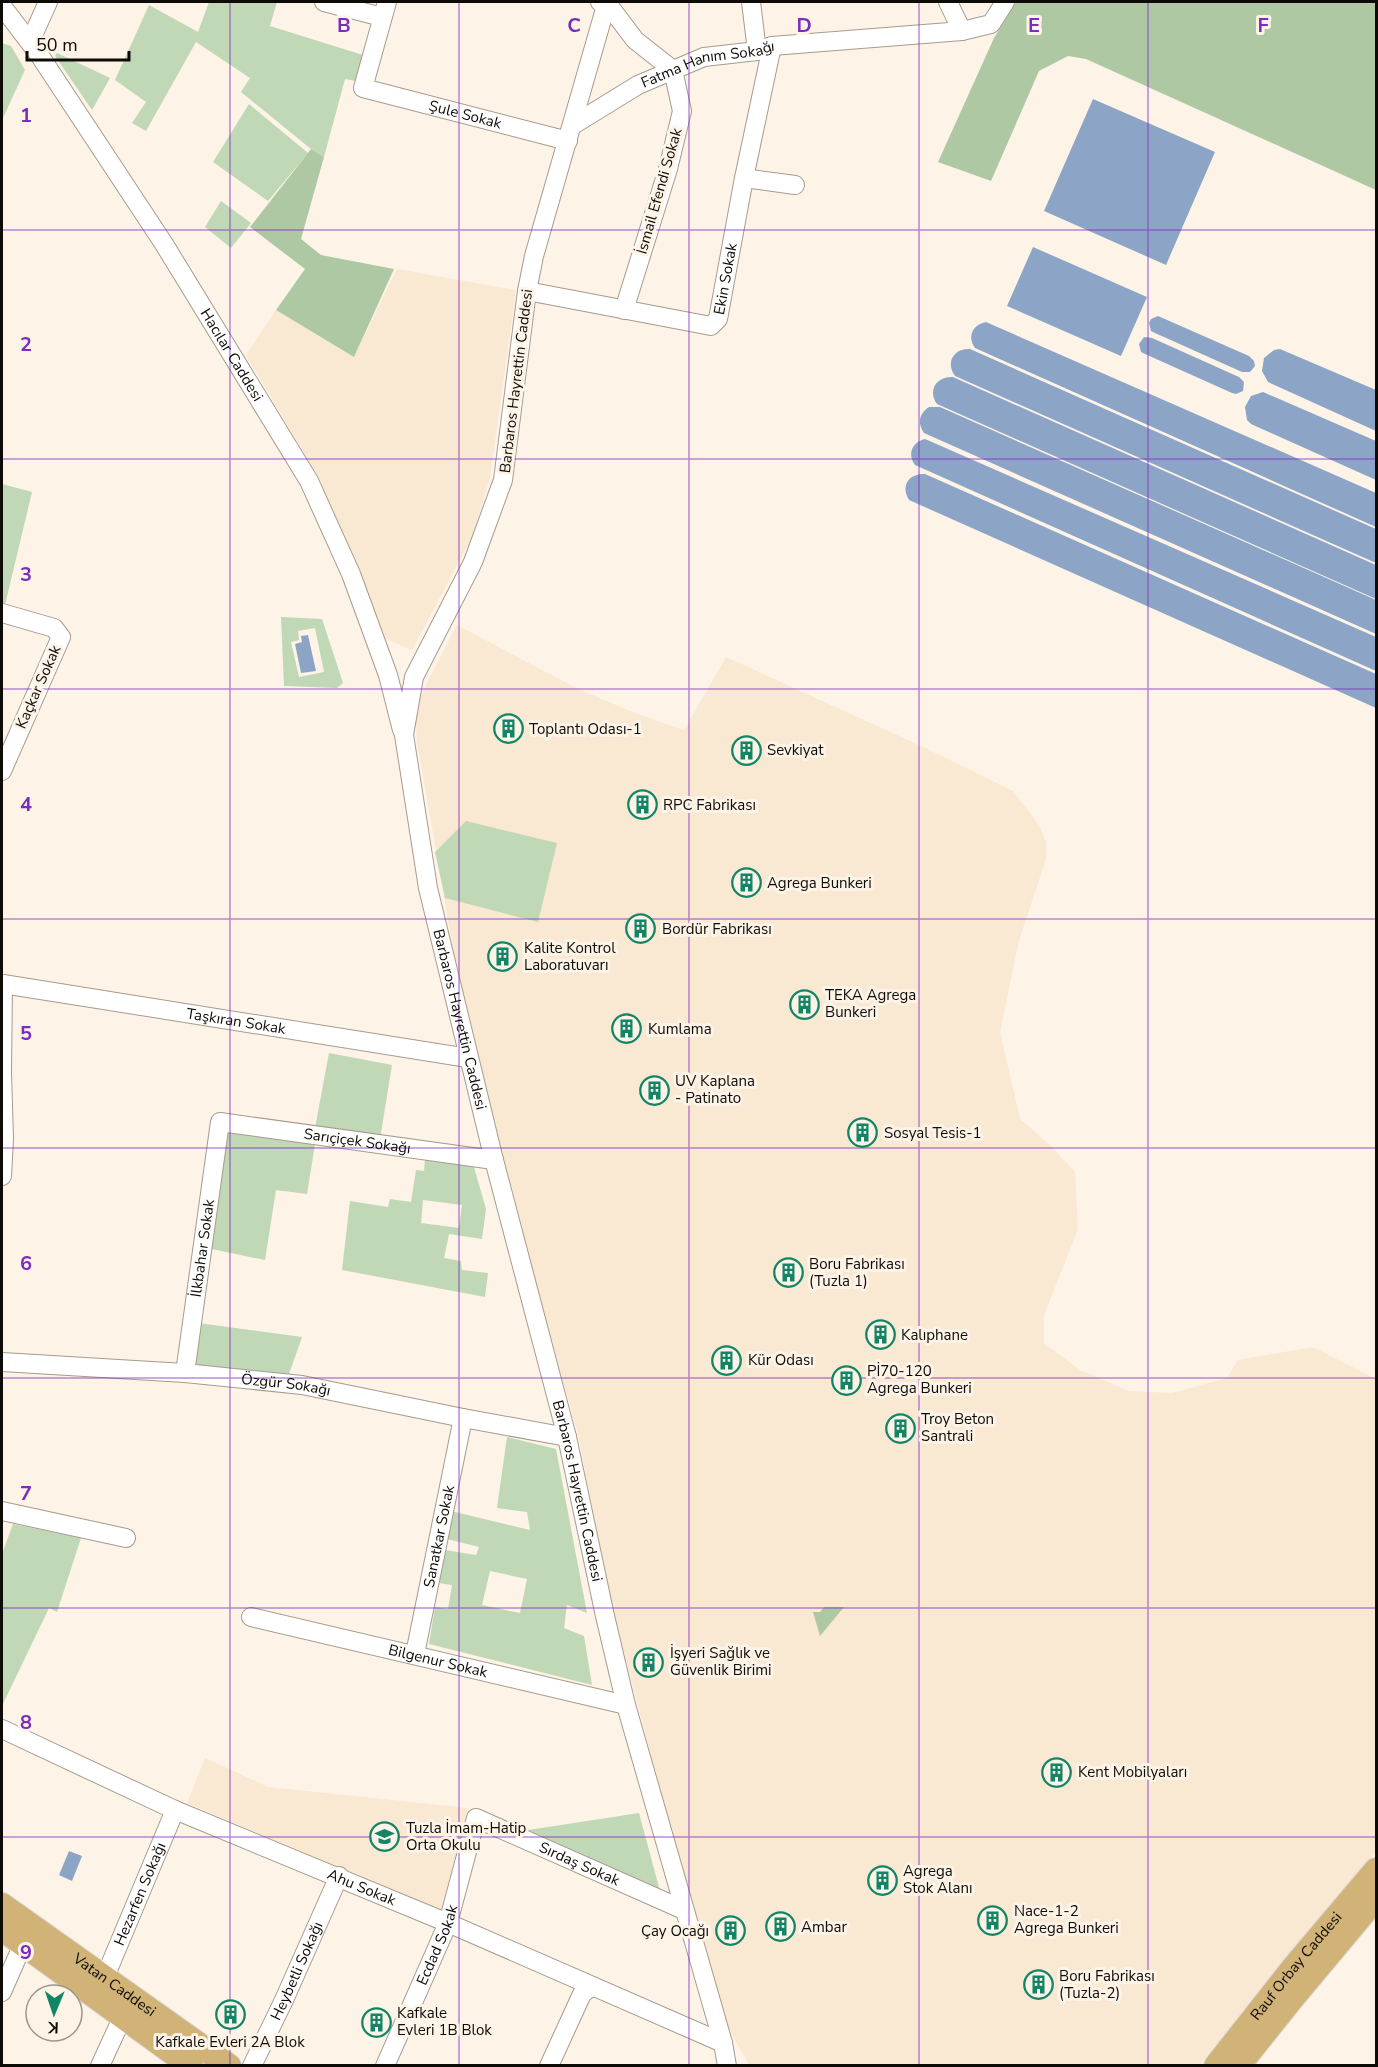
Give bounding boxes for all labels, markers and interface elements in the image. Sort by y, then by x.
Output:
text: B [337,12,351,39]
text: C [567,12,581,39]
text: D [796,12,812,39]
text: E [1028,12,1040,39]
text: F [1257,12,1269,39]
scale bar [27,24,129,62]
text: 50 m [36,33,78,57]
street label: Fatma Hanım Sokağı [638,36,775,93]
street label: Şule Sokak [427,95,504,134]
text: 1 [20,102,32,129]
street label: İsmail Efendi Sokak [631,125,687,256]
street label: Ekin Sokak [709,241,742,316]
street label: Barbaros Hayrettin Caddesi [495,288,537,474]
street label: Hacılar Caddesi [196,305,268,405]
text: 2 [20,331,32,358]
text: 3 [20,561,32,588]
street label: Kaçkar Sokak [11,642,66,732]
building icon: Toplantı Odası-1 [492,713,524,745]
place label: Toplantı Odası-1 [529,719,642,739]
building icon: Sevkiyat [730,734,762,766]
place label: Sevkiyat [767,740,824,760]
building icon: RPC Fabrikası [626,789,658,821]
text: 4 [20,791,32,818]
place label: RPC Fabrikası [663,795,756,815]
building icon: Agrega Bunkeri [730,867,762,899]
place label: Agrega Bunkeri [767,873,872,893]
building icon: Bordür Fabrikası [625,913,657,945]
place label: Bordür Fabrikası [662,919,772,939]
street label: Barbaros Hayrettin Caddesi [428,927,491,1112]
place label: Kalite Kontrol Laboratuvarı [524,938,616,975]
building icon: Kalite Kontrol Laboratuvarı [487,941,519,973]
place label: TEKA Agrega Bunkeri [825,985,916,1022]
building icon: TEKA Agrega Bunkeri [788,988,820,1020]
street label: Taşkıran Sokak [185,1003,288,1039]
building icon: Kumlama [611,1013,643,1045]
place label: Kumlama [648,1019,712,1039]
text: 5 [20,1020,32,1047]
place label: UV Kaplana - Patinato [675,1071,755,1108]
building icon: UV Kaplana - Patinato [638,1074,670,1106]
building icon: Sosyal Tesis-1 [847,1117,879,1149]
place label: Sosyal Tesis-1 [884,1123,982,1143]
street label: Sarıçiçek Sokağı [302,1124,412,1158]
street label: İlkbahar Sokak [186,1197,219,1298]
text: 6 [20,1250,32,1277]
place label: Boru Fabrikası (Tuzla 1) [809,1254,905,1291]
building icon: Boru Fabrikası (Tuzla 1) [772,1257,804,1289]
building icon: Kalıphane [864,1319,896,1351]
place label: Kalıphane [901,1325,968,1345]
building icon: Kür Odası [711,1344,743,1376]
place label: Kür Odası [748,1350,814,1370]
place label: Pİ70-120 Agrega Bunkeri [867,1361,972,1398]
building icon: Pİ70-120 Agrega Bunkeri [830,1364,862,1396]
street label: Özgür Sokağı [240,1369,332,1401]
street label: Barbaros Hayrettin Caddesi [548,1398,607,1583]
place label: Troy Beton Santrali [921,1409,994,1446]
building icon: Troy Beton Santrali [884,1412,916,1444]
text: 7 [20,1480,32,1507]
street label: Sanatkar Sokak [419,1483,459,1589]
street label: Bilgenur Sokak [386,1640,490,1682]
place label: İşyeri Sağlık ve Güvenlik Birimi [670,1643,772,1680]
building icon: İşyeri Sağlık ve Güvenlik Birimi [633,1646,665,1678]
text: 8 [20,1709,32,1736]
building icon: Kent Mobilyaları [1041,1756,1073,1788]
place label: Kent Mobilyaları [1078,1762,1187,1782]
place label: Tuzla İmam-Hatip Orta Okulu [406,1818,526,1855]
school or university icon: Tuzla İmam-Hatip Orta Okulu [369,1821,401,1853]
street label: Sırdaş Sokak [536,1837,623,1891]
street label: Hezarfen Sokağı [109,1839,170,1949]
place label: Agrega Stok Alanı [903,1861,972,1898]
street label: Ahu Sokak [324,1864,399,1910]
building icon: Agrega Stok Alanı [866,1864,898,1896]
place label: Nace-1-2 Agrega Bunkeri [1014,1901,1119,1938]
street label: Ecdad Sokak [412,1902,463,1988]
building icon: Nace-1-2 Agrega Bunkeri [977,1904,1009,1936]
street label: Rauf Orbay Caddesi [1246,1908,1346,2024]
building icon: Ambar [764,1911,796,1943]
building icon: Çay Ocağı [714,1915,746,1947]
place label: Ambar [801,1917,847,1937]
street label: Heybetli Sokağı [266,1919,327,2024]
place label: Çay Ocağı [641,1921,709,1941]
text: 9 [20,1939,32,1966]
street label: Vatan Caddesi [68,1948,160,2021]
place label: Boru Fabrikası (Tuzla-2) [1059,1966,1155,2003]
building icon: Boru Fabrikası (Tuzla-2) [1022,1969,1054,2001]
north arrow [24,1983,84,2043]
building icon: Kafkale Evleri 2A Blok [214,1999,246,2031]
place label: Kafkale Evleri 1B Blok [397,2003,492,2040]
building icon: Kafkale Evleri 1B Blok [360,2006,392,2038]
text: K [46,2016,59,2038]
place label: Kafkale Evleri 2A Blok [155,2032,305,2052]

